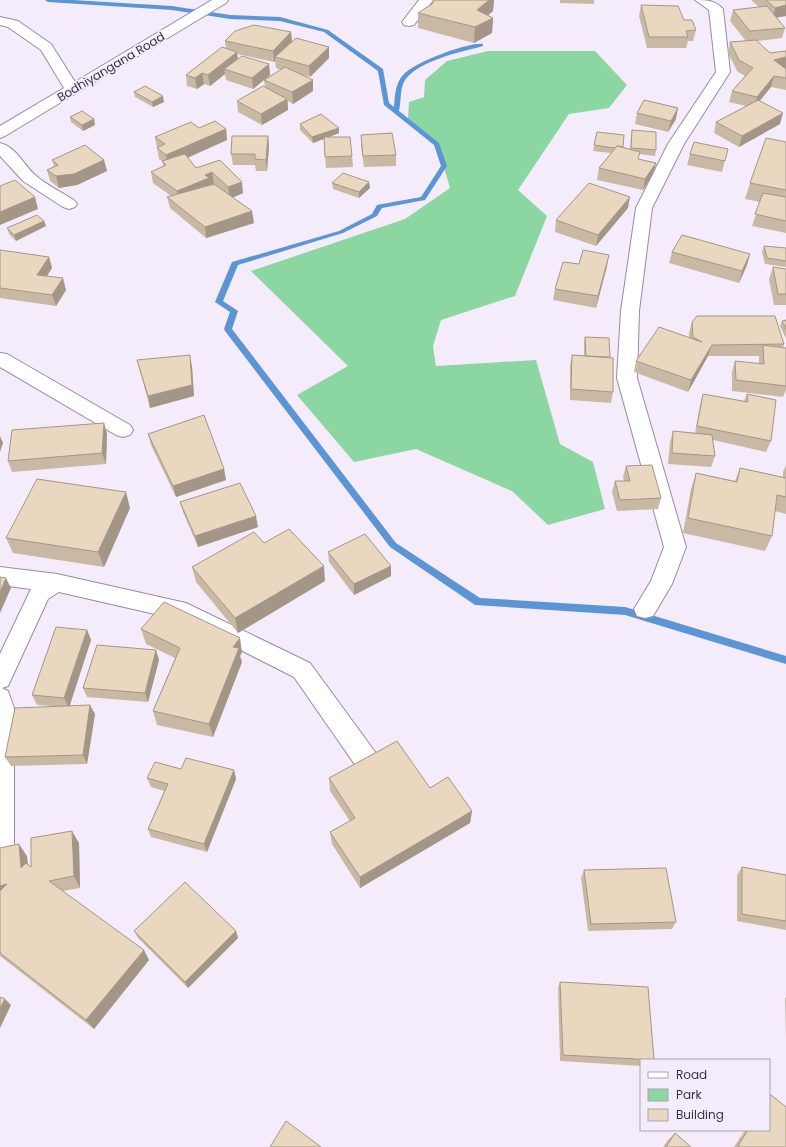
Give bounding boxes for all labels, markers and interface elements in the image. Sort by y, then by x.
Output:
street label: Bodhiyangana Road [54,28,168,105]
legend [640,1059,770,1131]
text: Road [676,1066,707,1083]
text: Park [676,1086,703,1103]
text: Building [676,1106,724,1123]

